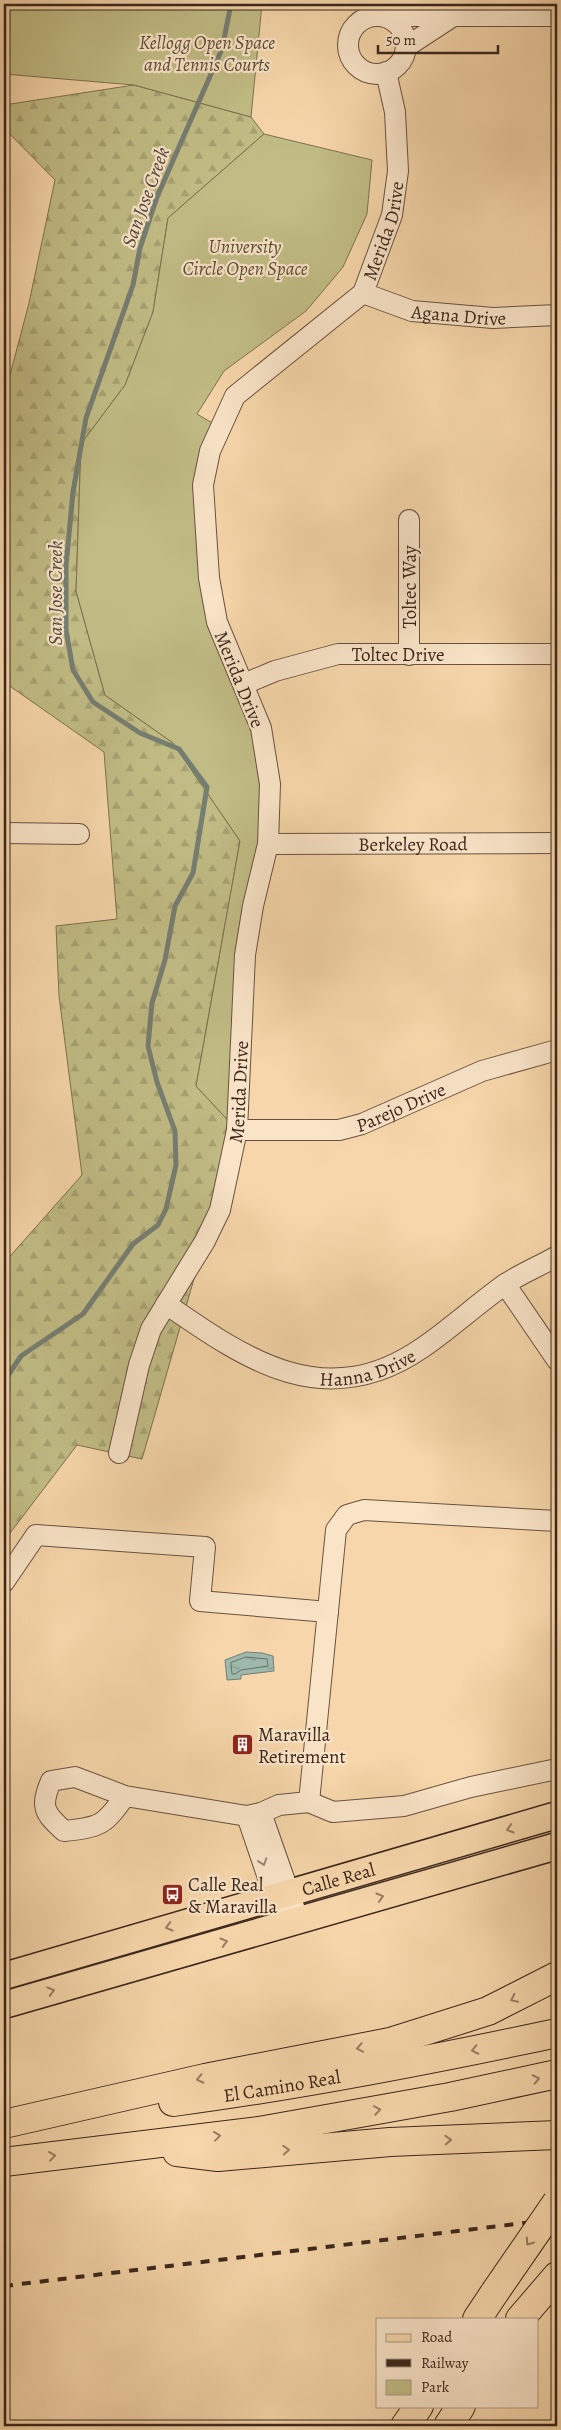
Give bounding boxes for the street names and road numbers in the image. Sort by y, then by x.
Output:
street label: Merida Drive [357,180,410,284]
street label: Agana Drive [409,299,507,332]
street label: Toltec Way [397,545,423,629]
street label: Merida Drive [208,627,270,732]
street label: Toltec Drive [352,642,444,668]
street label: Berkeley Road [358,831,469,858]
street label: Merida Drive [223,1040,255,1145]
street label: Parejo Drive [354,1077,450,1139]
street label: Hanna Drive [319,1343,421,1393]
street label: Calle Real [299,1857,379,1903]
street label: El Camino Real [222,2064,343,2109]

